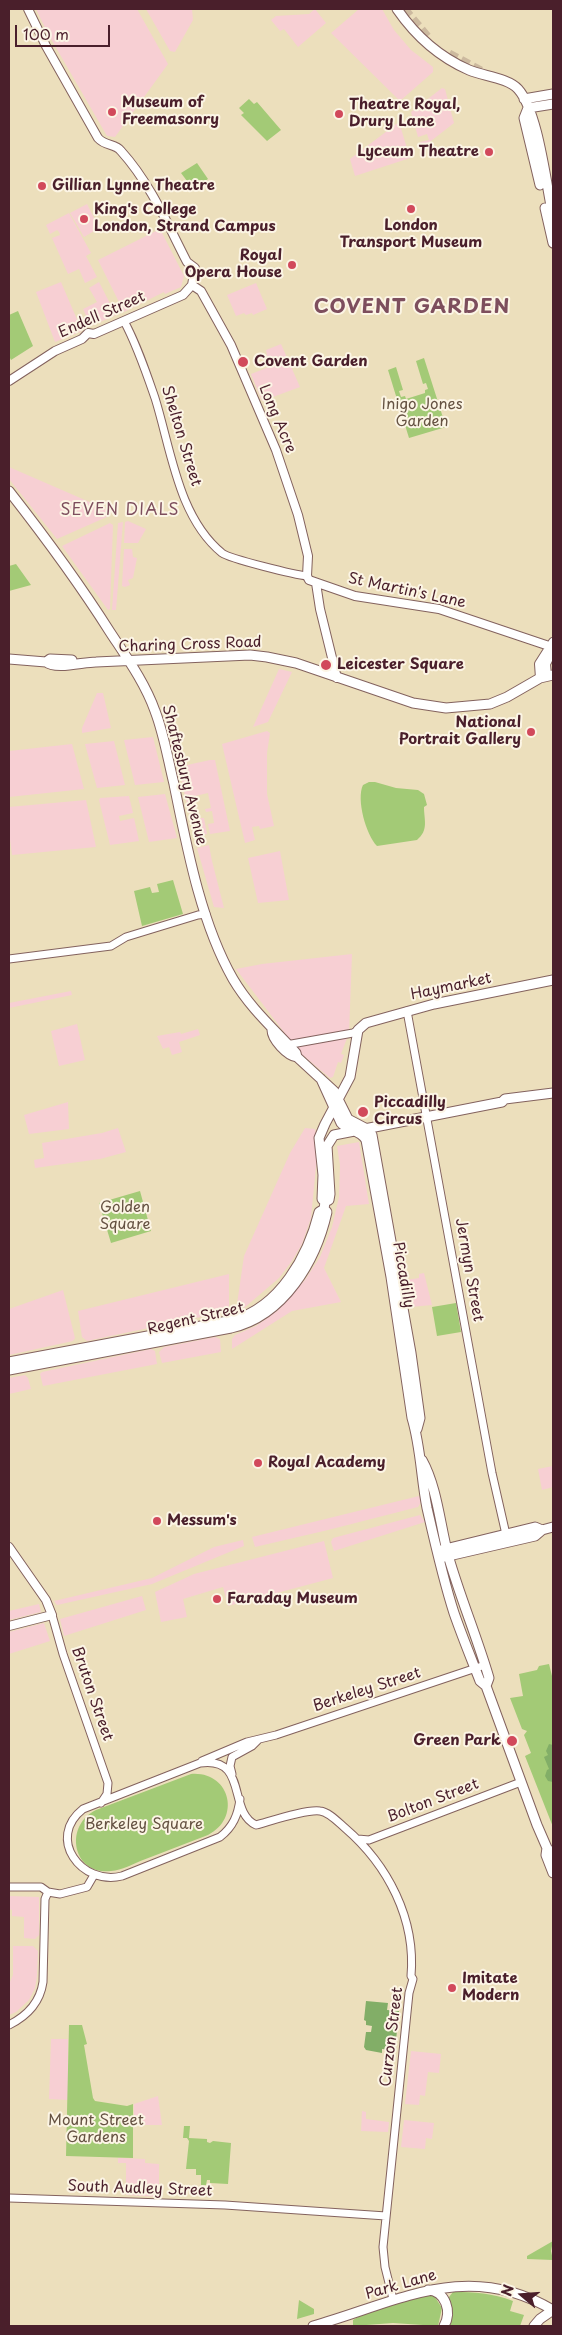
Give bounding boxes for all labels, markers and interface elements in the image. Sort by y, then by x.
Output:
scale bar [18,15,112,47]
text: 100 m [23,22,69,45]
place label: Museum of Freemasonry [122,94,219,129]
place label: Theatre Royal, Drury Lane [349,96,460,131]
marker: Museum of Freemasonry [106,106,118,118]
marker: Theatre Royal, Drury Lane [333,108,345,120]
place label: Lyceum Theatre [357,143,479,161]
marker: Lyceum Theatre [483,146,495,158]
place label: Gillian Lynne Theatre [52,177,215,195]
marker: Gillian Lynne Theatre [36,180,48,192]
place label: King's College London, Strand Campus [94,201,276,236]
marker: London Transport Museum [405,203,417,215]
marker: King's College London, Strand Campus [78,213,90,225]
place label: London Transport Museum [340,217,482,252]
place label: Royal Opera House [185,247,282,282]
marker: Royal Opera House [286,259,298,271]
street label: Endell Street [56,288,148,342]
district label: COVENT GARDEN [313,295,511,319]
place label: Covent Garden [254,353,368,371]
marker: Covent Garden [236,355,250,369]
street label: Long Acre [254,382,300,456]
street label: Shelton Street [157,383,205,489]
park label: Inigo Jones Garden [381,396,463,431]
district label: SEVEN DIALS [59,501,181,521]
street label: St Martin's Lane [347,570,467,612]
street label: Charing Cross Road [118,634,262,656]
place label: Leicester Square [337,656,464,674]
marker: Leicester Square [319,658,333,672]
street label: Shaftesbury Avenue [158,703,210,847]
place label: National Portrait Gallery [399,714,521,749]
marker: National Portrait Gallery [525,726,537,738]
street label: Haymarket [409,970,493,1004]
place label: Piccadilly Circus [374,1094,446,1129]
marker: Piccadilly Circus [356,1105,370,1119]
park label: Golden Square [99,1199,151,1234]
street label: Jermyn Street [451,1217,487,1323]
street label: Piccadilly [388,1241,418,1309]
street label: Regent Street [146,1299,246,1339]
place label: Royal Academy [268,1454,386,1472]
marker: Royal Academy [252,1457,264,1469]
place label: Messum's [167,1512,237,1530]
marker: Messum's [151,1515,163,1527]
place label: Faraday Museum [227,1590,358,1608]
marker: Faraday Museum [211,1593,223,1605]
street label: Bruton Street [67,1645,117,1743]
street label: Berkeley Street [311,1664,423,1716]
place label: Green Park [413,1732,501,1750]
marker: Green Park [505,1734,519,1748]
street label: Bolton Street [385,1775,481,1827]
park label: Berkeley Square [85,1816,203,1834]
place label: Imitate Modern [462,1970,519,2005]
marker: Imitate Modern [446,1982,458,1994]
street label: Curzon Street [377,1986,407,2088]
park label: Mount Street Gardens [48,2112,144,2147]
street label: South Audley Street [67,2177,213,2201]
street label: Park Lane [363,2266,439,2304]
north arrow [497,2270,547,2320]
text: N [496,2282,519,2299]

